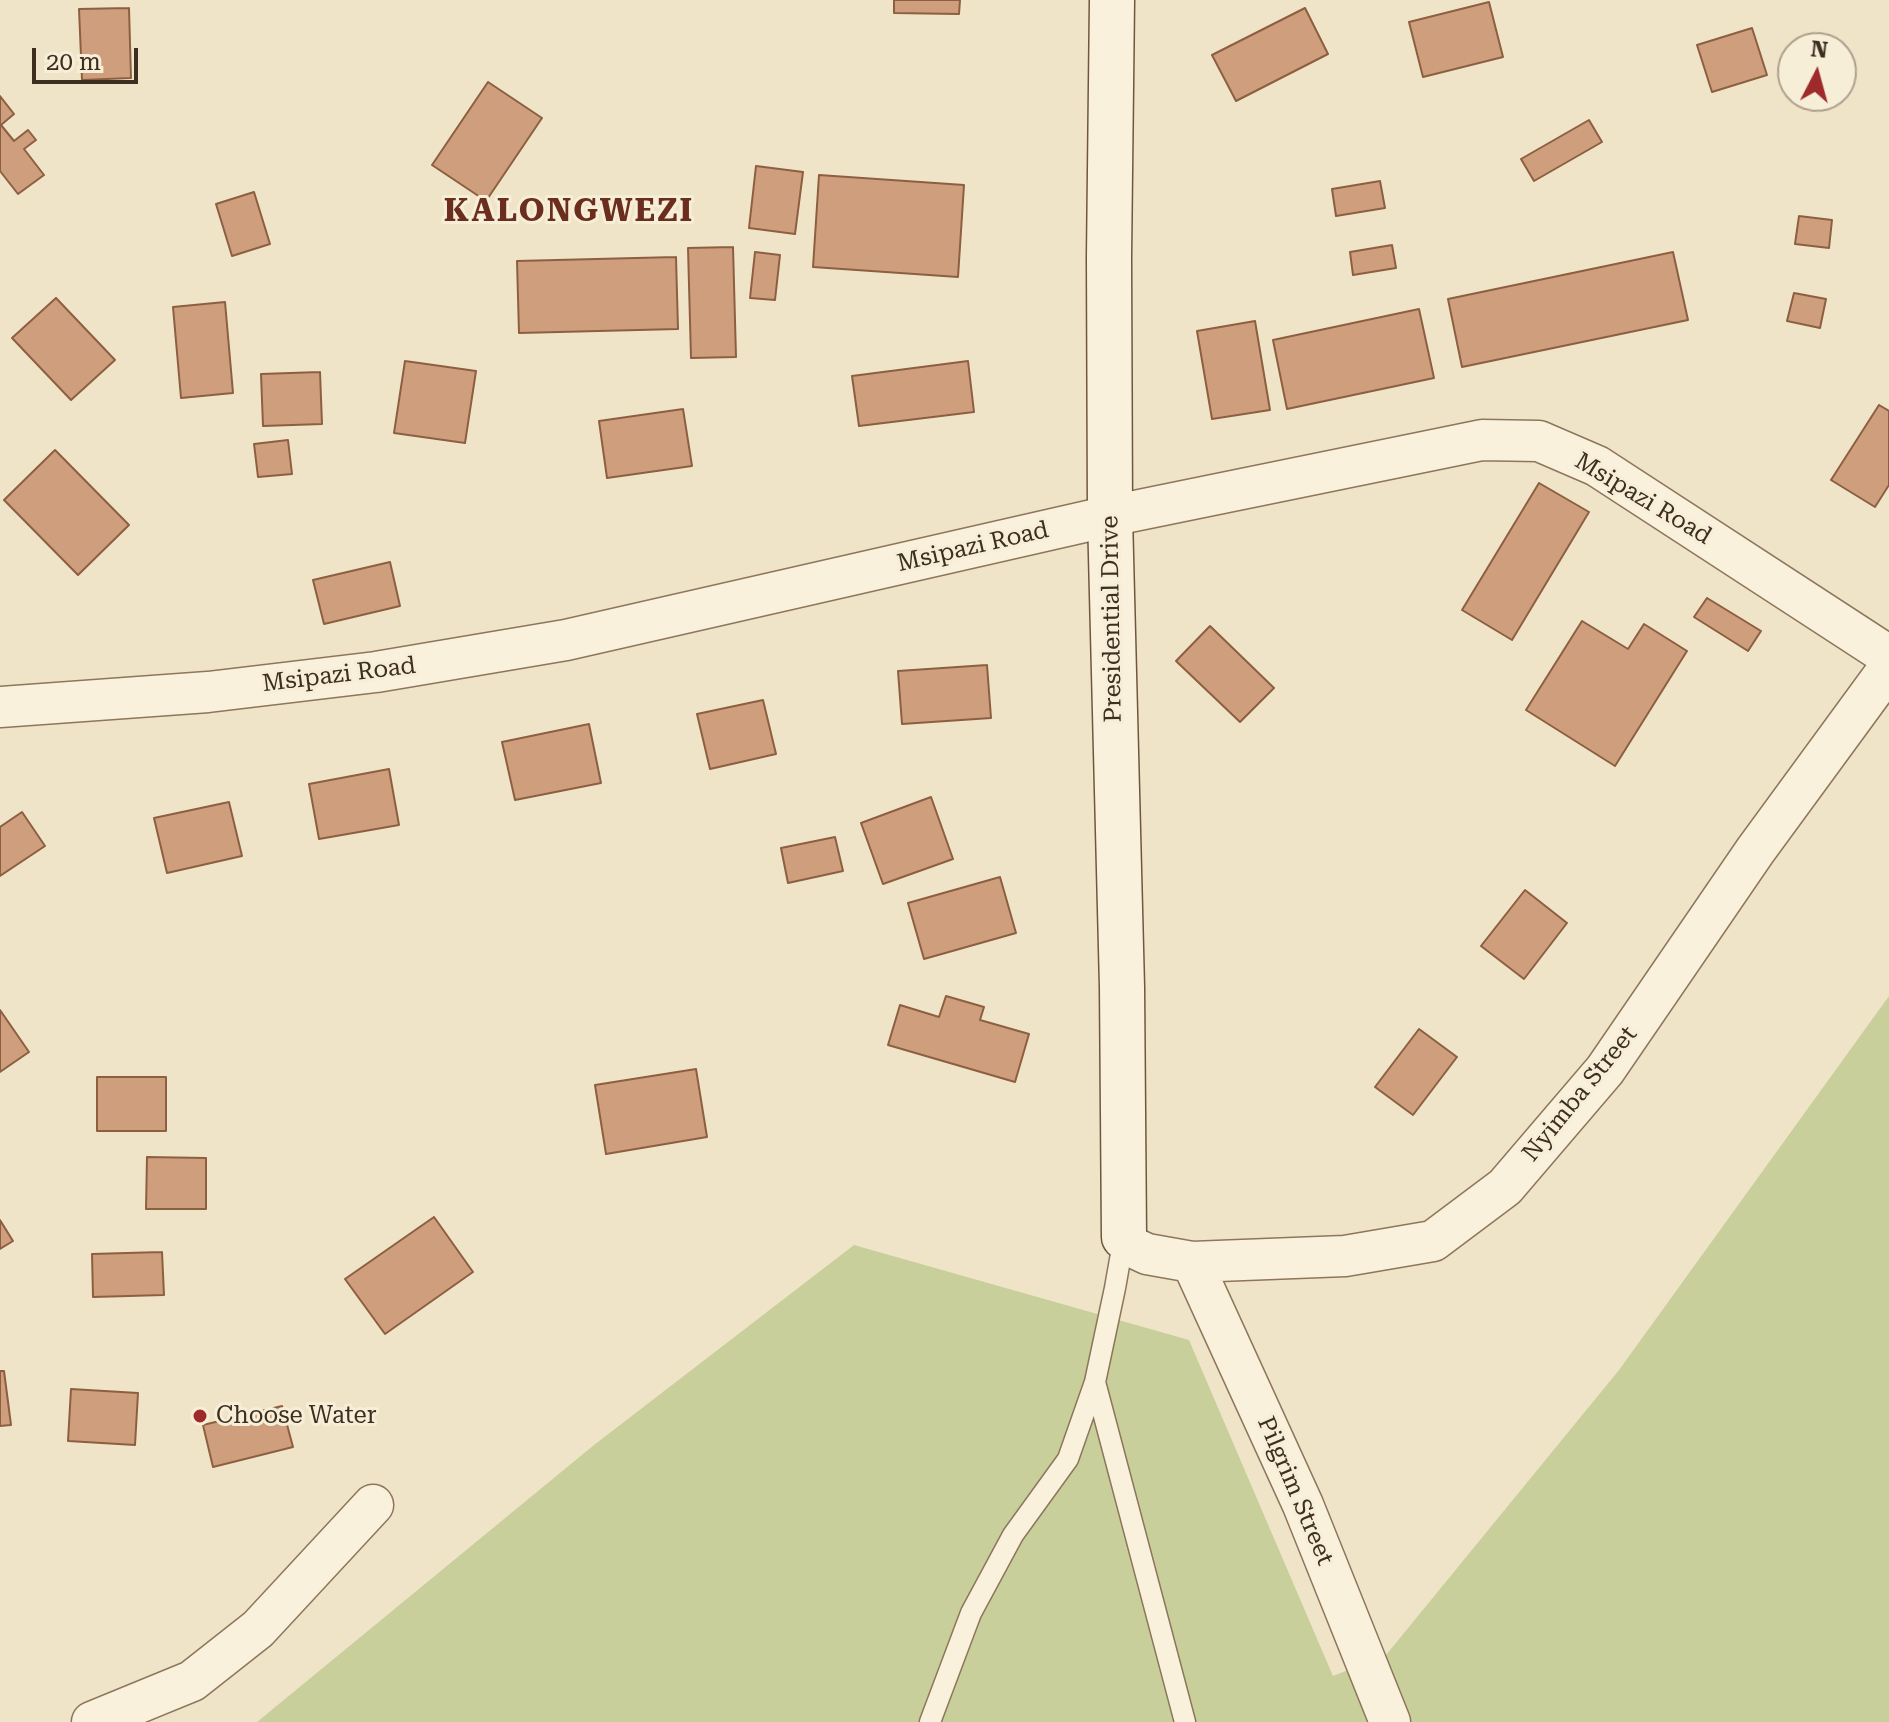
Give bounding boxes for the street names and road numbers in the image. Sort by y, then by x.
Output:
street label: Msipazi Road [1569,447,1717,551]
street label: Presidential Drive [1096,515,1128,723]
street label: Msipazi Road [895,516,1051,578]
street label: Msipazi Road [261,651,417,699]
street label: Nyimba Street [1517,1021,1643,1167]
street label: Pilgrim Street [1251,1412,1339,1570]

